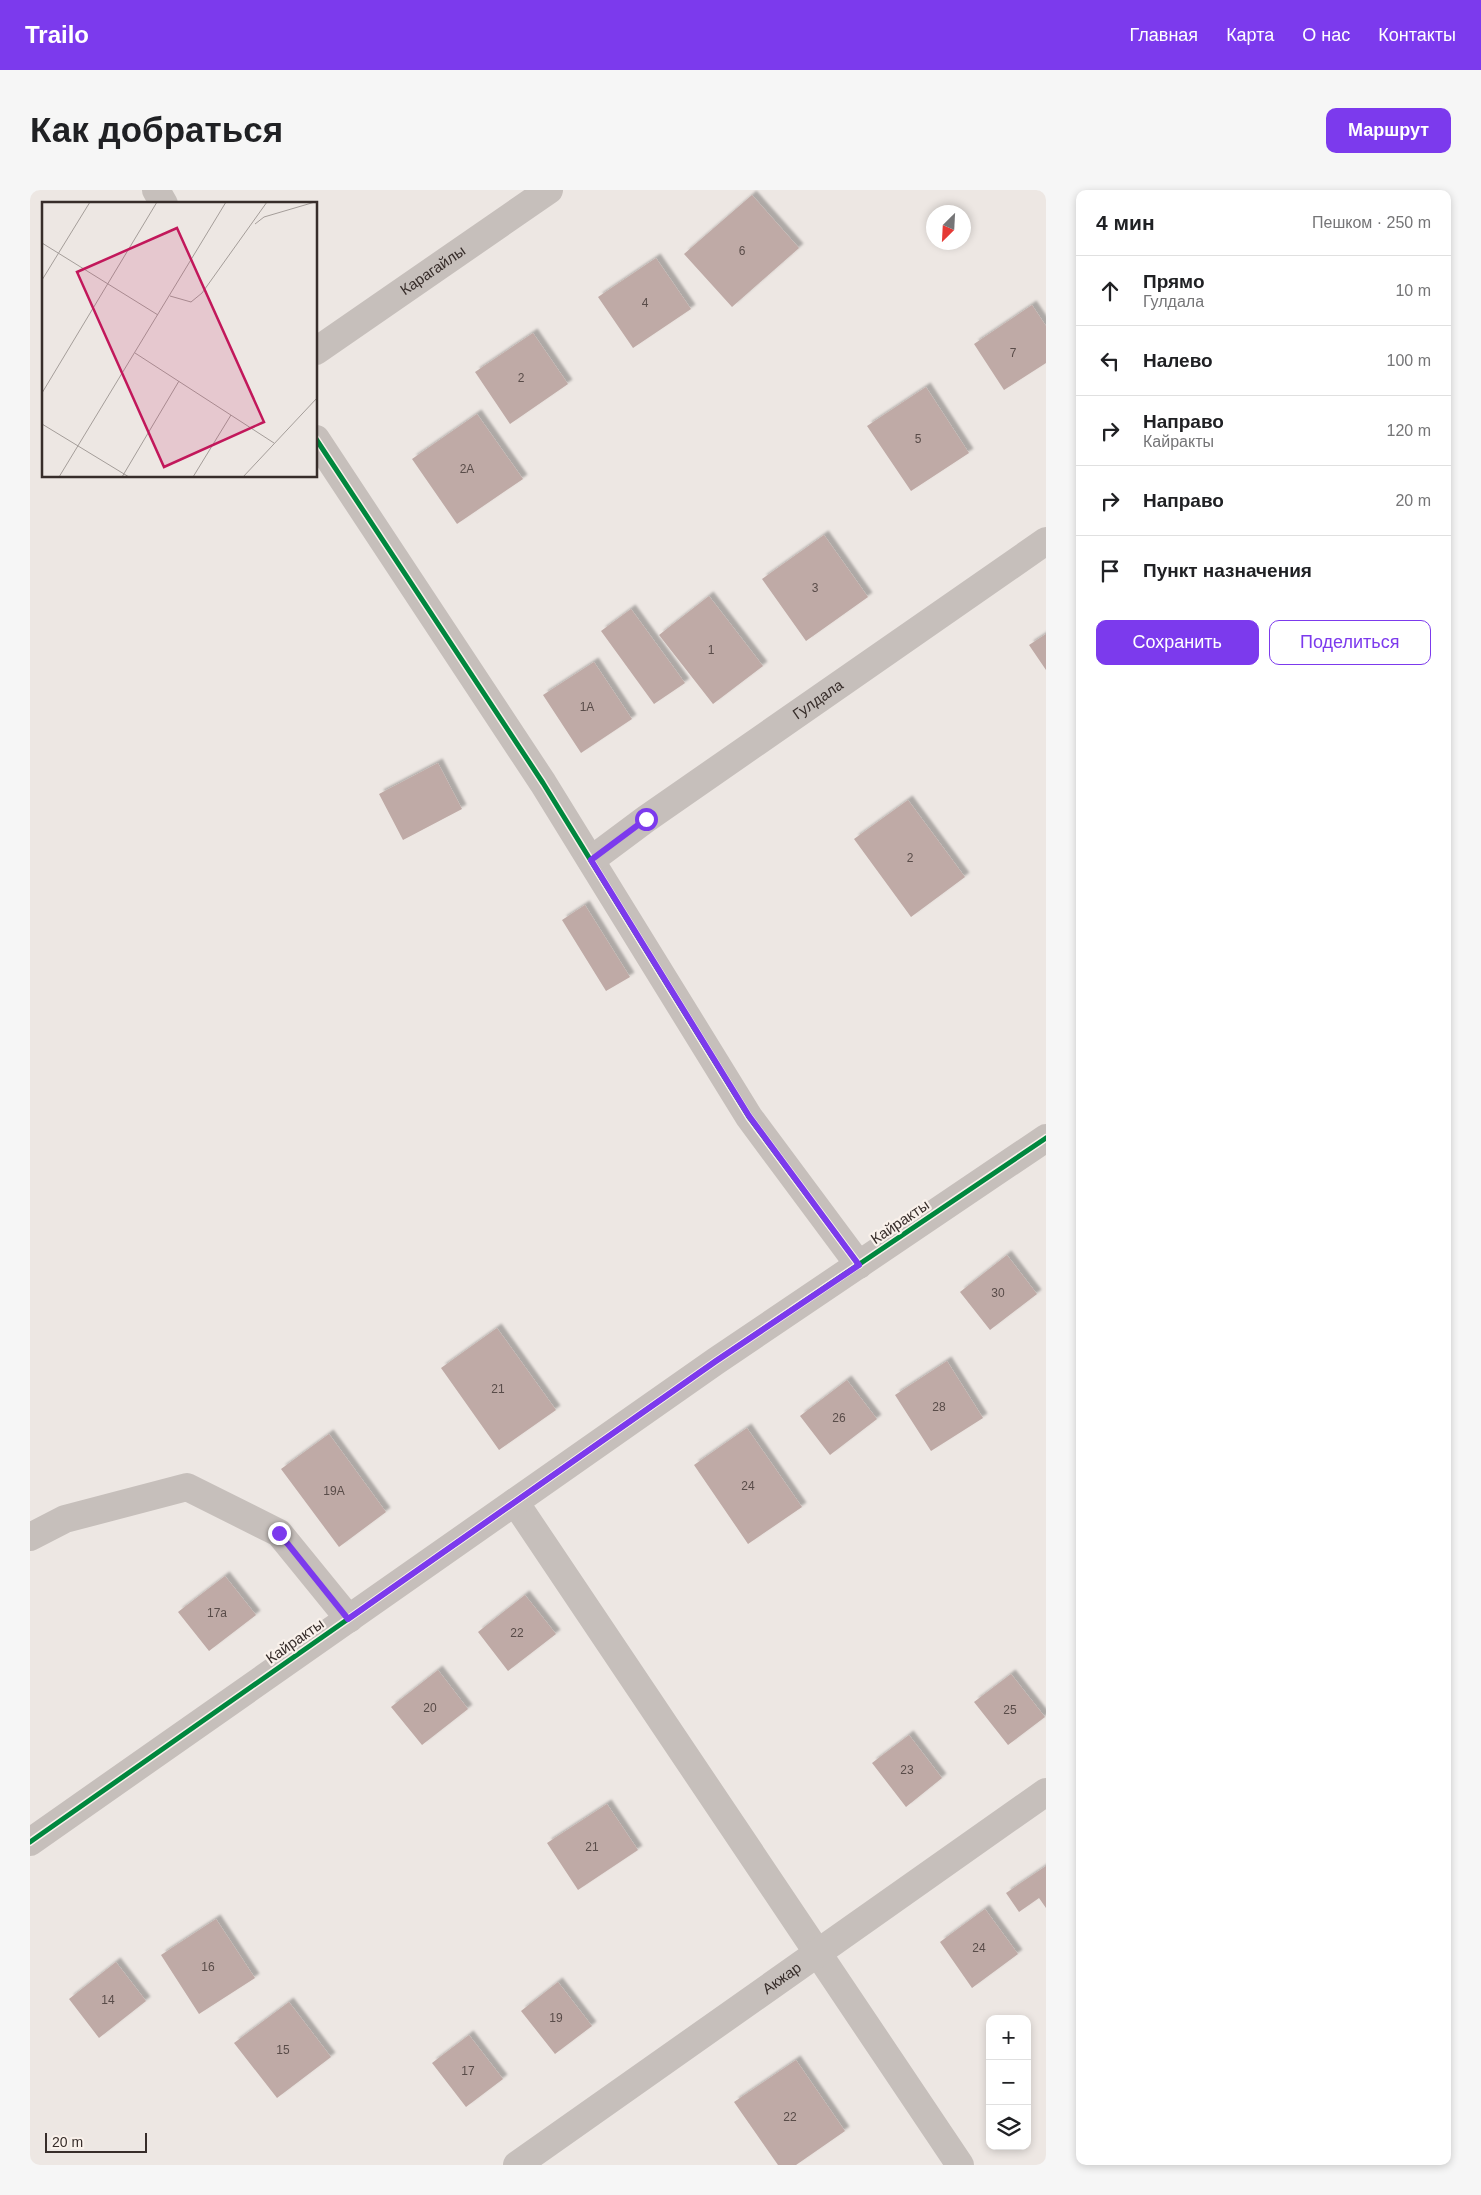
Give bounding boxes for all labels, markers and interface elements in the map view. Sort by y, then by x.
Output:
text: Trailo [25,21,89,48]
text: Главная [1130,25,1198,45]
text: Карта [1226,25,1274,45]
text: О нас [1302,25,1350,45]
text: Контакты [1378,25,1456,45]
button: Маршрут [1326,108,1451,153]
text: Как добраться [30,110,283,149]
inset map [42,202,318,478]
north arrow [926,205,971,250]
text: 4 мин [1096,211,1155,234]
text: Пешком · 250 m [1312,214,1431,231]
street label: Карагайлы [397,241,468,298]
house number: 6 [739,244,746,258]
text: Прямо [1143,271,1205,292]
icon: ahead [1096,277,1124,305]
text: 10 m [1395,282,1431,299]
text: Гулдала [1143,293,1204,310]
house number: 4 [642,296,649,310]
house number: 7 [1010,346,1017,360]
icon: left [1096,347,1124,375]
text: Налево [1143,350,1213,371]
text: 100 m [1387,352,1431,369]
house number: 2 [518,371,525,385]
text: Направо [1143,411,1224,432]
icon: right [1096,417,1124,445]
text: 120 m [1387,422,1431,439]
house number: 5 [915,432,922,446]
text: Кайракты [1143,433,1214,450]
house number: 2А [460,462,474,476]
icon: right [1096,487,1124,515]
text: Направо [1143,490,1224,511]
text: 20 m [1395,492,1431,509]
icon: arrive [1096,557,1124,585]
text: Пункт назначения [1143,560,1312,581]
house number: 3 [812,581,819,595]
button: Сохранить [1096,620,1259,665]
button: Поделиться [1269,620,1431,665]
house number: 1 [708,643,715,657]
street label: Гулдала [789,675,847,722]
house number: 1А [580,700,594,714]
route start [635,808,658,831]
house number: 2 [907,851,914,865]
street label: Кайракты [867,1196,932,1247]
house number: 30 [991,1286,1005,1300]
house number: 21 [491,1382,505,1396]
house number: 28 [932,1400,946,1414]
house number: 26 [832,1411,846,1425]
house number: 24 [741,1479,755,1493]
house number: 19А [323,1484,345,1498]
route end [268,1522,291,1545]
house number: 17а [207,1606,227,1620]
street label: Кайракты [263,1615,327,1667]
house number: 22 [510,1626,524,1640]
house number: 20 [423,1701,437,1715]
house number: 25 [1003,1703,1017,1717]
house number: 23 [900,1763,914,1777]
house number: 21 [585,1840,599,1854]
house number: 24 [972,1941,986,1955]
street label: Акжар [759,1958,804,1997]
house number: 16 [201,1960,215,1974]
house number: 14 [101,1993,115,2007]
house number: 19 [549,2011,563,2025]
map controls [986,2015,1031,2150]
button: + [986,2015,1031,2060]
house number: 15 [276,2043,290,2057]
button: − [986,2060,1031,2105]
house number: 17 [461,2064,475,2078]
button: layers [986,2105,1031,2150]
house number: 22 [783,2110,797,2124]
scale bar [45,2130,148,2153]
text: 20 m [52,2134,83,2150]

